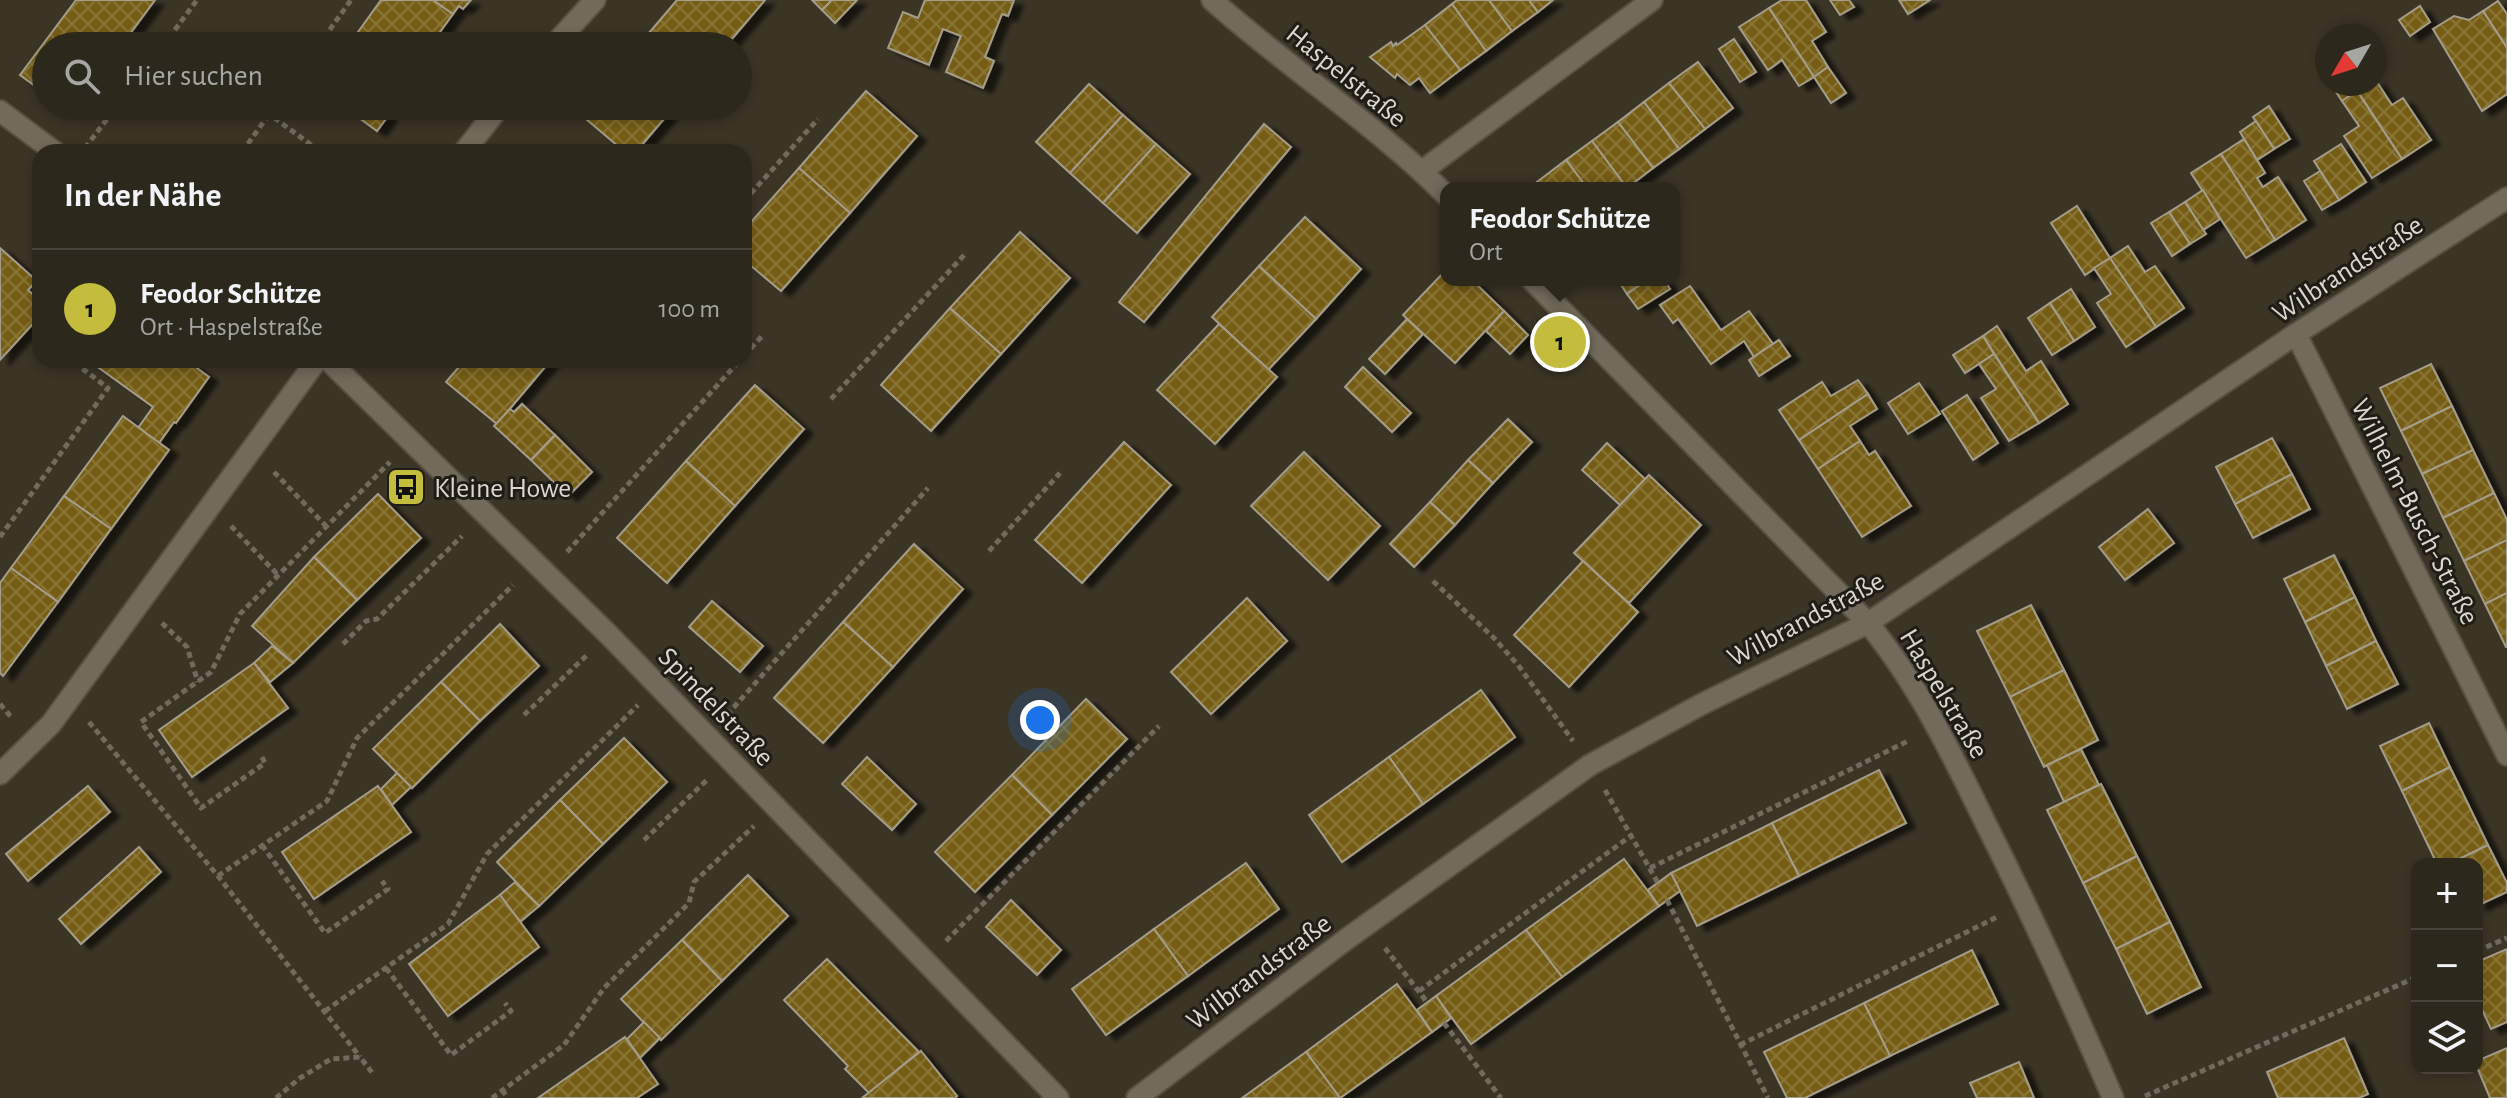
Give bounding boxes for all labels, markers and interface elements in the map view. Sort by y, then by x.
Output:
street label: Haspelstraße [1280,20,1411,133]
north arrow [2315,24,2387,96]
search box [32,32,752,120]
icon: search [60,54,104,98]
text: Hier suchen [124,61,263,91]
text: In der Nähe [64,179,221,213]
popup [1440,182,1680,286]
text: Feodor Schütze [1469,204,1651,234]
street label: Wilbrandstraße [2268,211,2428,328]
text: Ort [1469,239,1502,265]
text: Feodor Schütze [140,279,322,309]
text: 1 [85,296,95,322]
text: 100 m [659,296,720,322]
pin: 1 [1534,312,1586,372]
text: Ort · Haspelstraße [140,314,323,340]
street label: Wilhelm-Busch-Straße [2345,395,2483,629]
bus stop icon: Kleine Howe [385,466,427,508]
place label: Kleine Howe [434,475,571,503]
street label: Wilbrandstraße [1723,567,1889,673]
street label: Haspelstraße [1894,625,1993,764]
street label: Spindelstraße [653,643,779,772]
your location [1020,700,1060,740]
map controls [2411,858,2483,1074]
button: + [2411,858,2483,930]
street label: Wilbrandstraße [1182,909,1337,1036]
button: − [2411,930,2483,1002]
button: layers [2411,1002,2483,1074]

